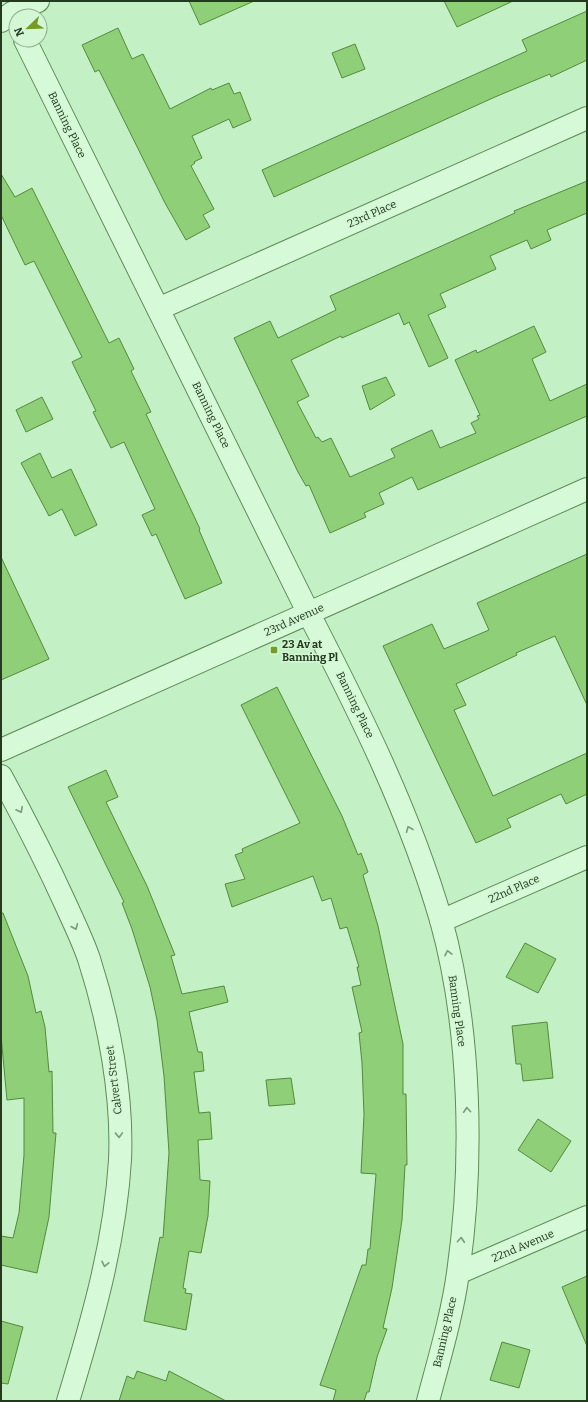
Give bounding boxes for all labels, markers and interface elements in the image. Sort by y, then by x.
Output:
north arrow [8,8,48,48]
text: N [11,25,27,38]
street label: Banning Place [45,90,89,160]
street label: 23rd Place [345,197,399,231]
street label: Banning Place [189,380,233,450]
street label: 23rd Avenue [262,601,326,639]
place label: 23 Av at Banning Pl [282,638,339,664]
marker: 23 Av at Banning Pl [269,645,279,655]
street label: Banning Place [333,670,377,740]
one-way arrow [15,806,22,813]
one-way arrow [406,826,414,833]
street label: 22nd Place [486,872,542,906]
one-way arrow [71,924,79,931]
one-way arrow [444,950,453,957]
street label: Banning Place [446,974,468,1048]
street label: Calvert Street [103,1045,125,1115]
one-way arrow [462,1107,471,1113]
one-way arrow [115,1132,123,1138]
street label: 22nd Avenue [490,1227,556,1265]
one-way arrow [457,1237,466,1243]
one-way arrow [102,1261,110,1267]
street label: Banning Place [431,1295,459,1369]

